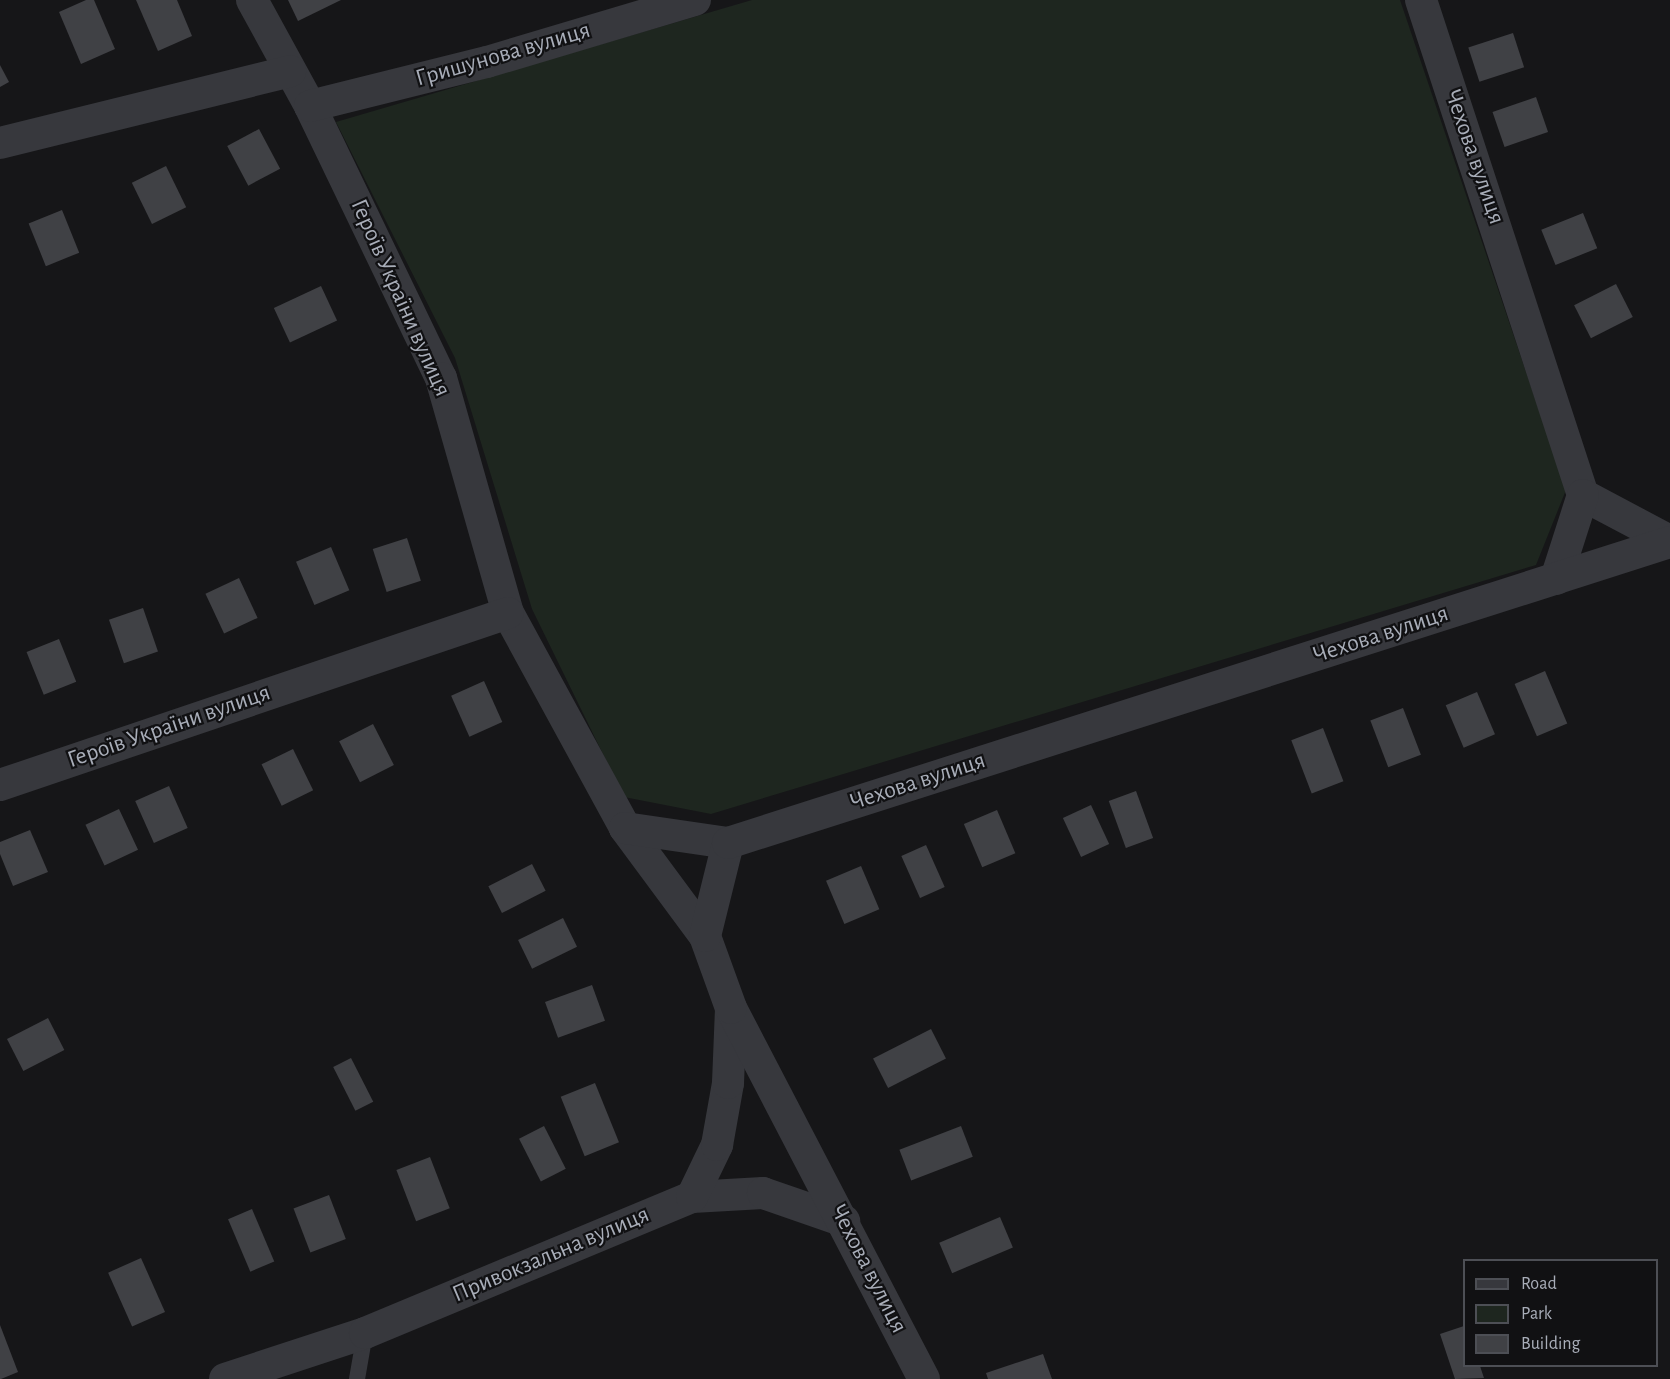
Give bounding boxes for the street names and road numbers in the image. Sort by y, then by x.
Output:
street label: Гришунова вулиця [412,16,594,94]
street label: Чехова вулиця [1437,86,1511,228]
street label: Героїв України вулиця [344,195,456,401]
street label: Чехова вулиця [1310,600,1452,670]
street label: Героїв України вулиця [64,679,274,775]
street label: Чехова вулиця [847,747,989,817]
street label: Привокзальна вулиця [448,1200,654,1310]
street label: Чехова вулиця [823,1200,913,1338]

